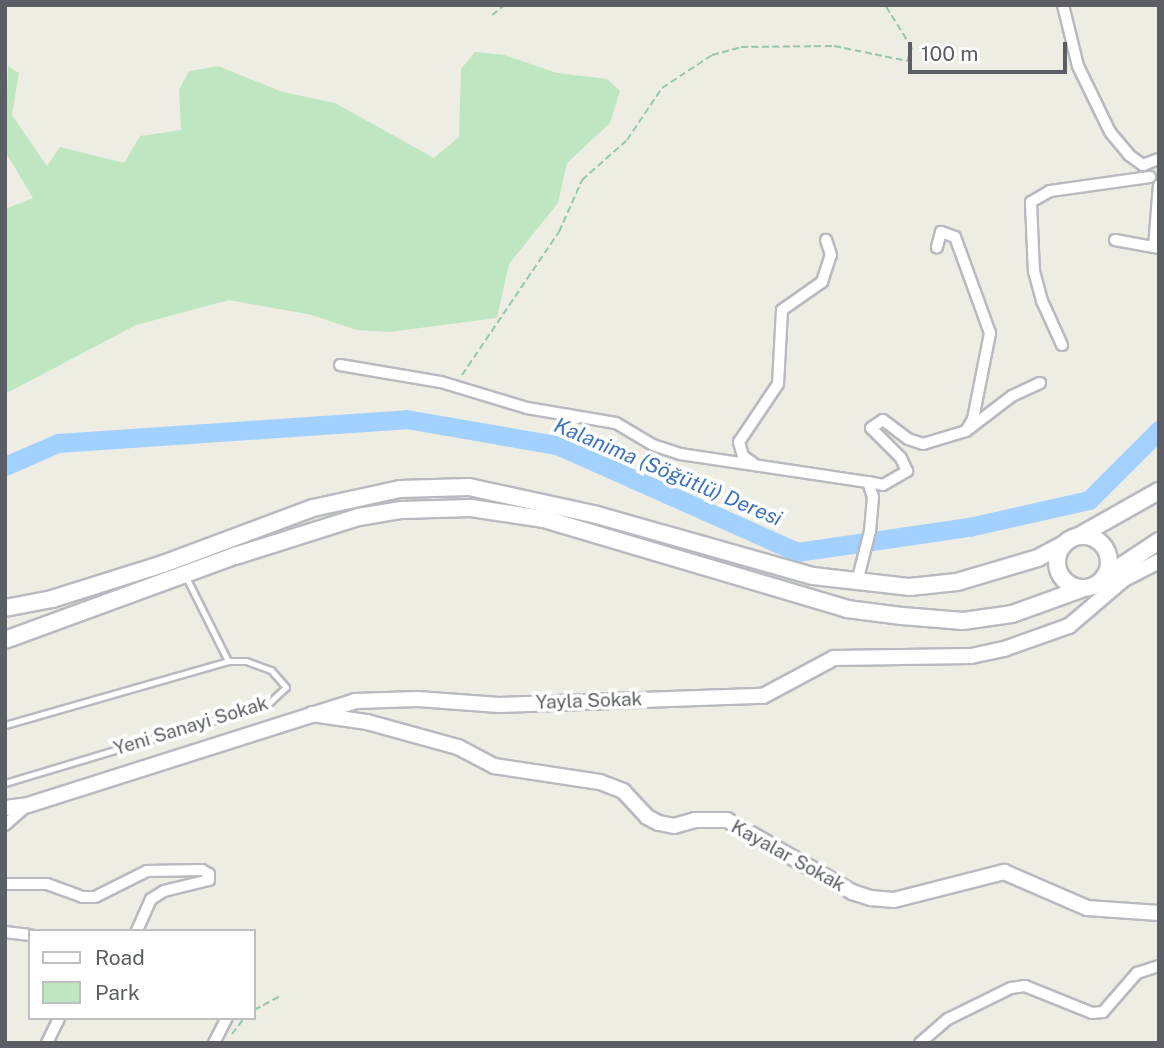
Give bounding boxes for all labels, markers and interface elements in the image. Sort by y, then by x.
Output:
scale bar [912,28,1071,72]
text: 100 m [921,41,978,66]
water label: Kalanima (Söğütlü) Deresi [550,413,786,531]
street label: Yayla Sokak [535,688,643,714]
street label: Yeni Sanayi Sokak [111,692,271,760]
street label: Kayalar Sokak [727,815,849,897]
legend [28,929,256,1020]
text: Road [95,945,145,970]
text: Park [95,980,140,1005]

